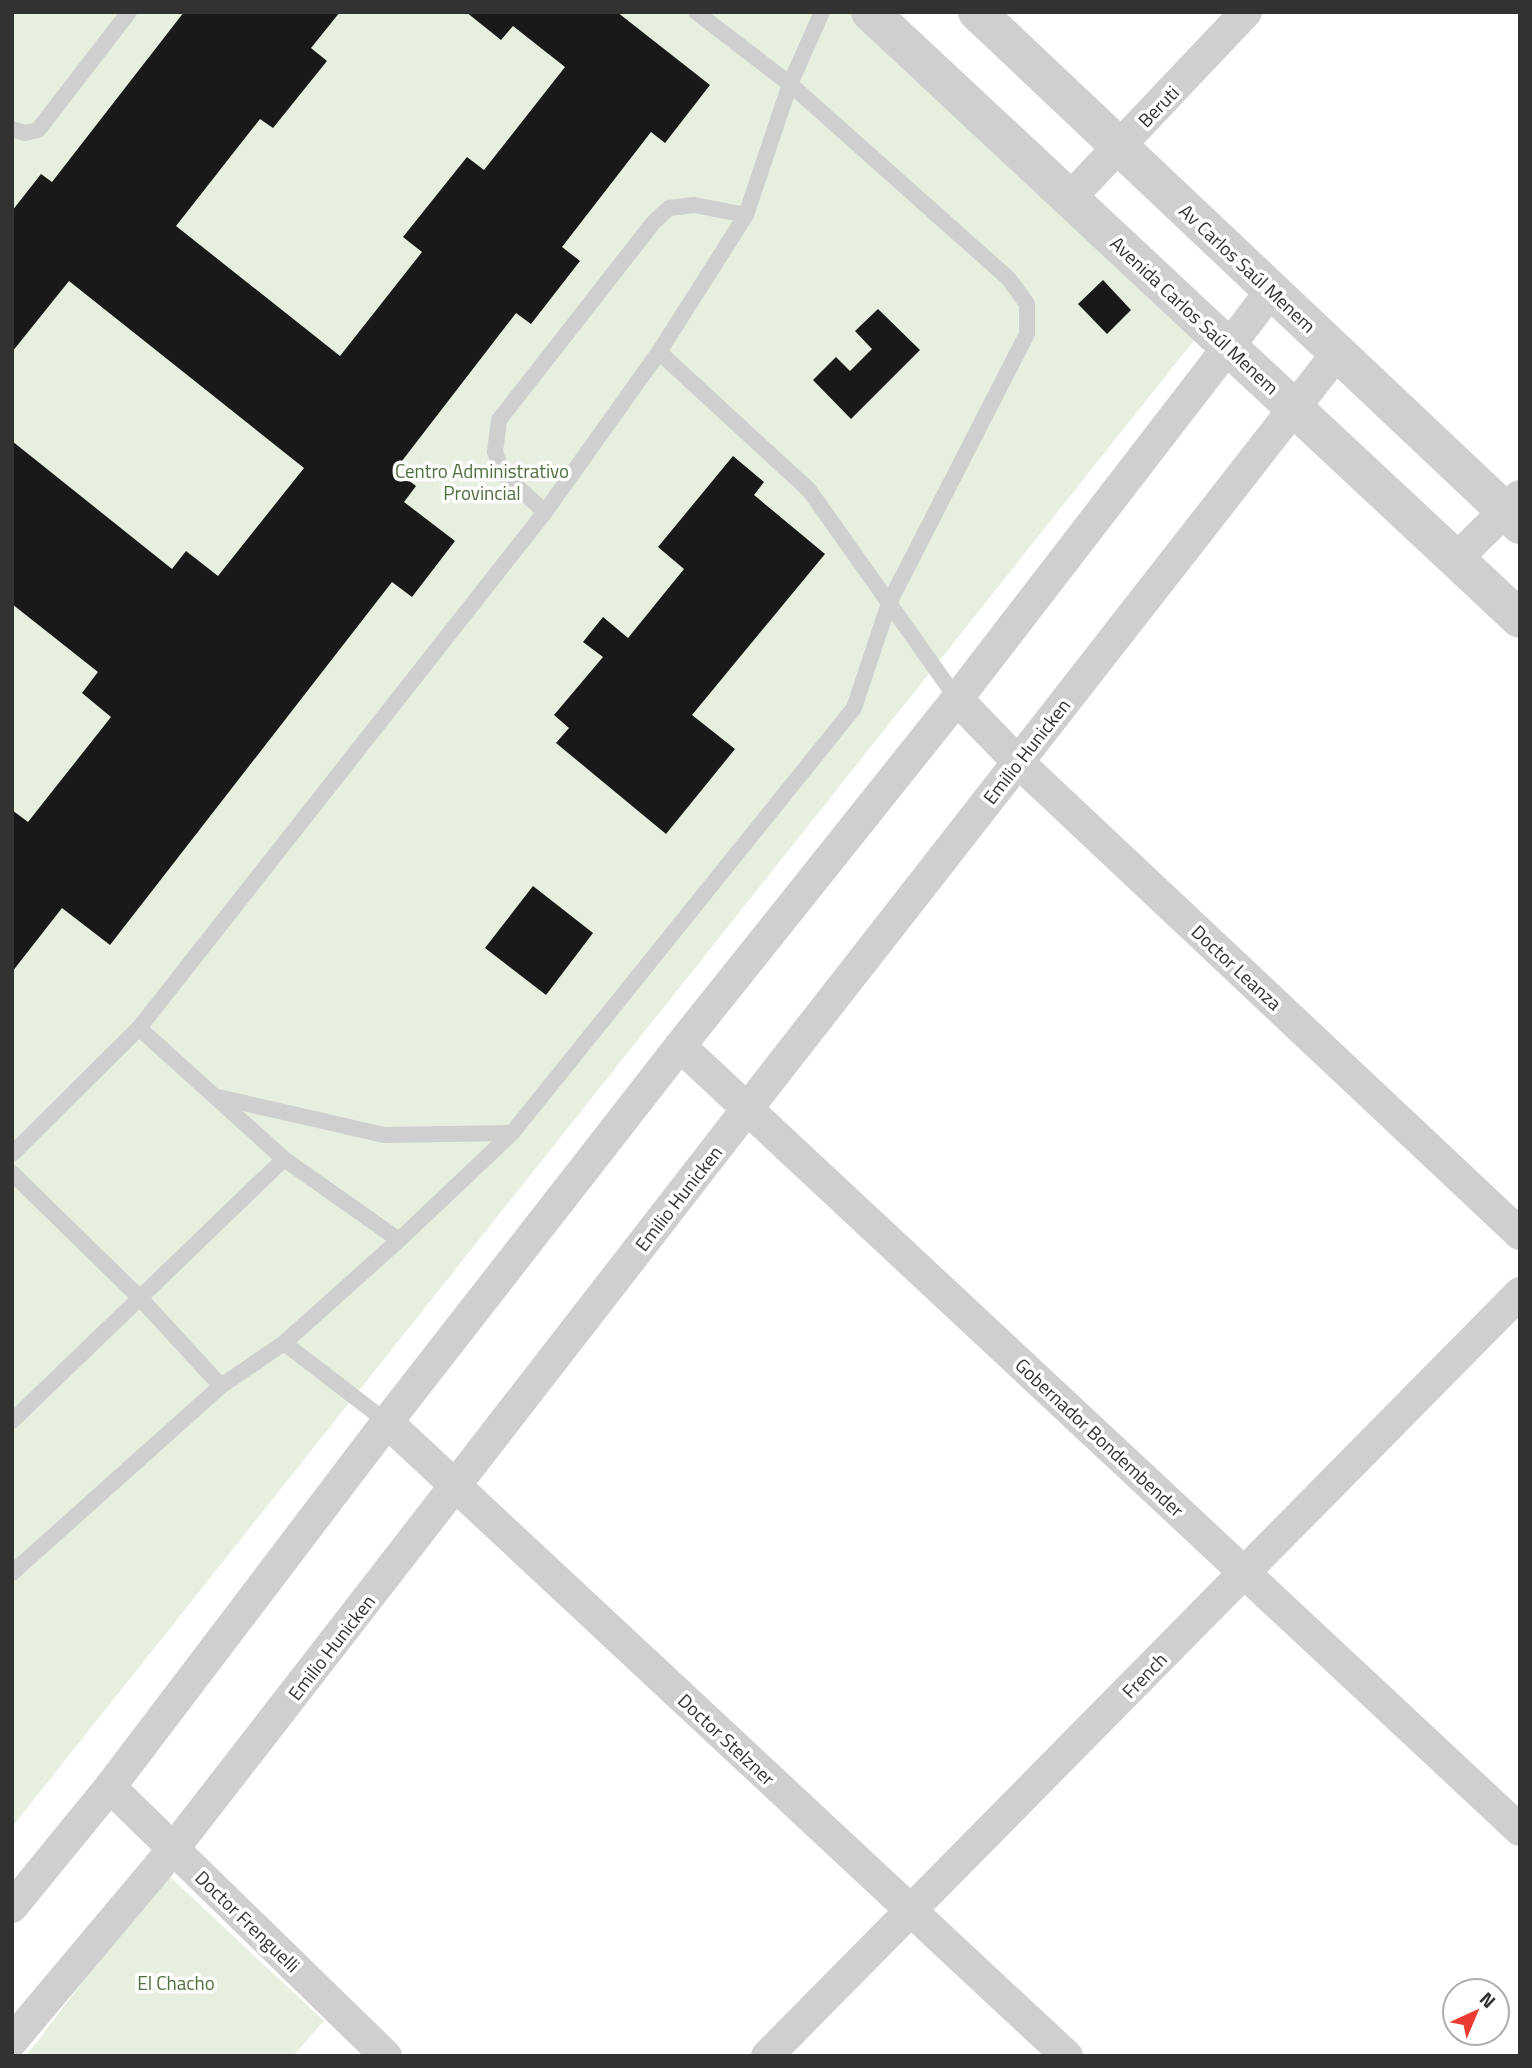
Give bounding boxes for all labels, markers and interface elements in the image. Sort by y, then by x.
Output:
street label: Beruti [1131,78,1185,134]
street label: Av Carlos Saúl Menem [1173,197,1323,339]
street label: Avenida Carlos Saúl Menem [1104,229,1286,401]
park label: Centro Administrativo Provincial [395,456,569,507]
street label: Emilio Hunicken [975,692,1077,810]
street label: Doctor Leanza [1185,917,1289,1017]
street label: Emilio Hunicken [627,1139,729,1257]
street label: Gobernador Bondembender [1009,1351,1191,1524]
street label: Emilio Hunicken [280,1588,382,1706]
street label: French [1115,1645,1173,1705]
street label: Doctor Stelzner [672,1686,782,1792]
street label: Doctor Frenguelli [189,1863,307,1979]
park label: El Chacho [137,1968,215,1997]
north arrow [1441,1977,1511,2047]
text: N [1473,1984,1503,2014]

